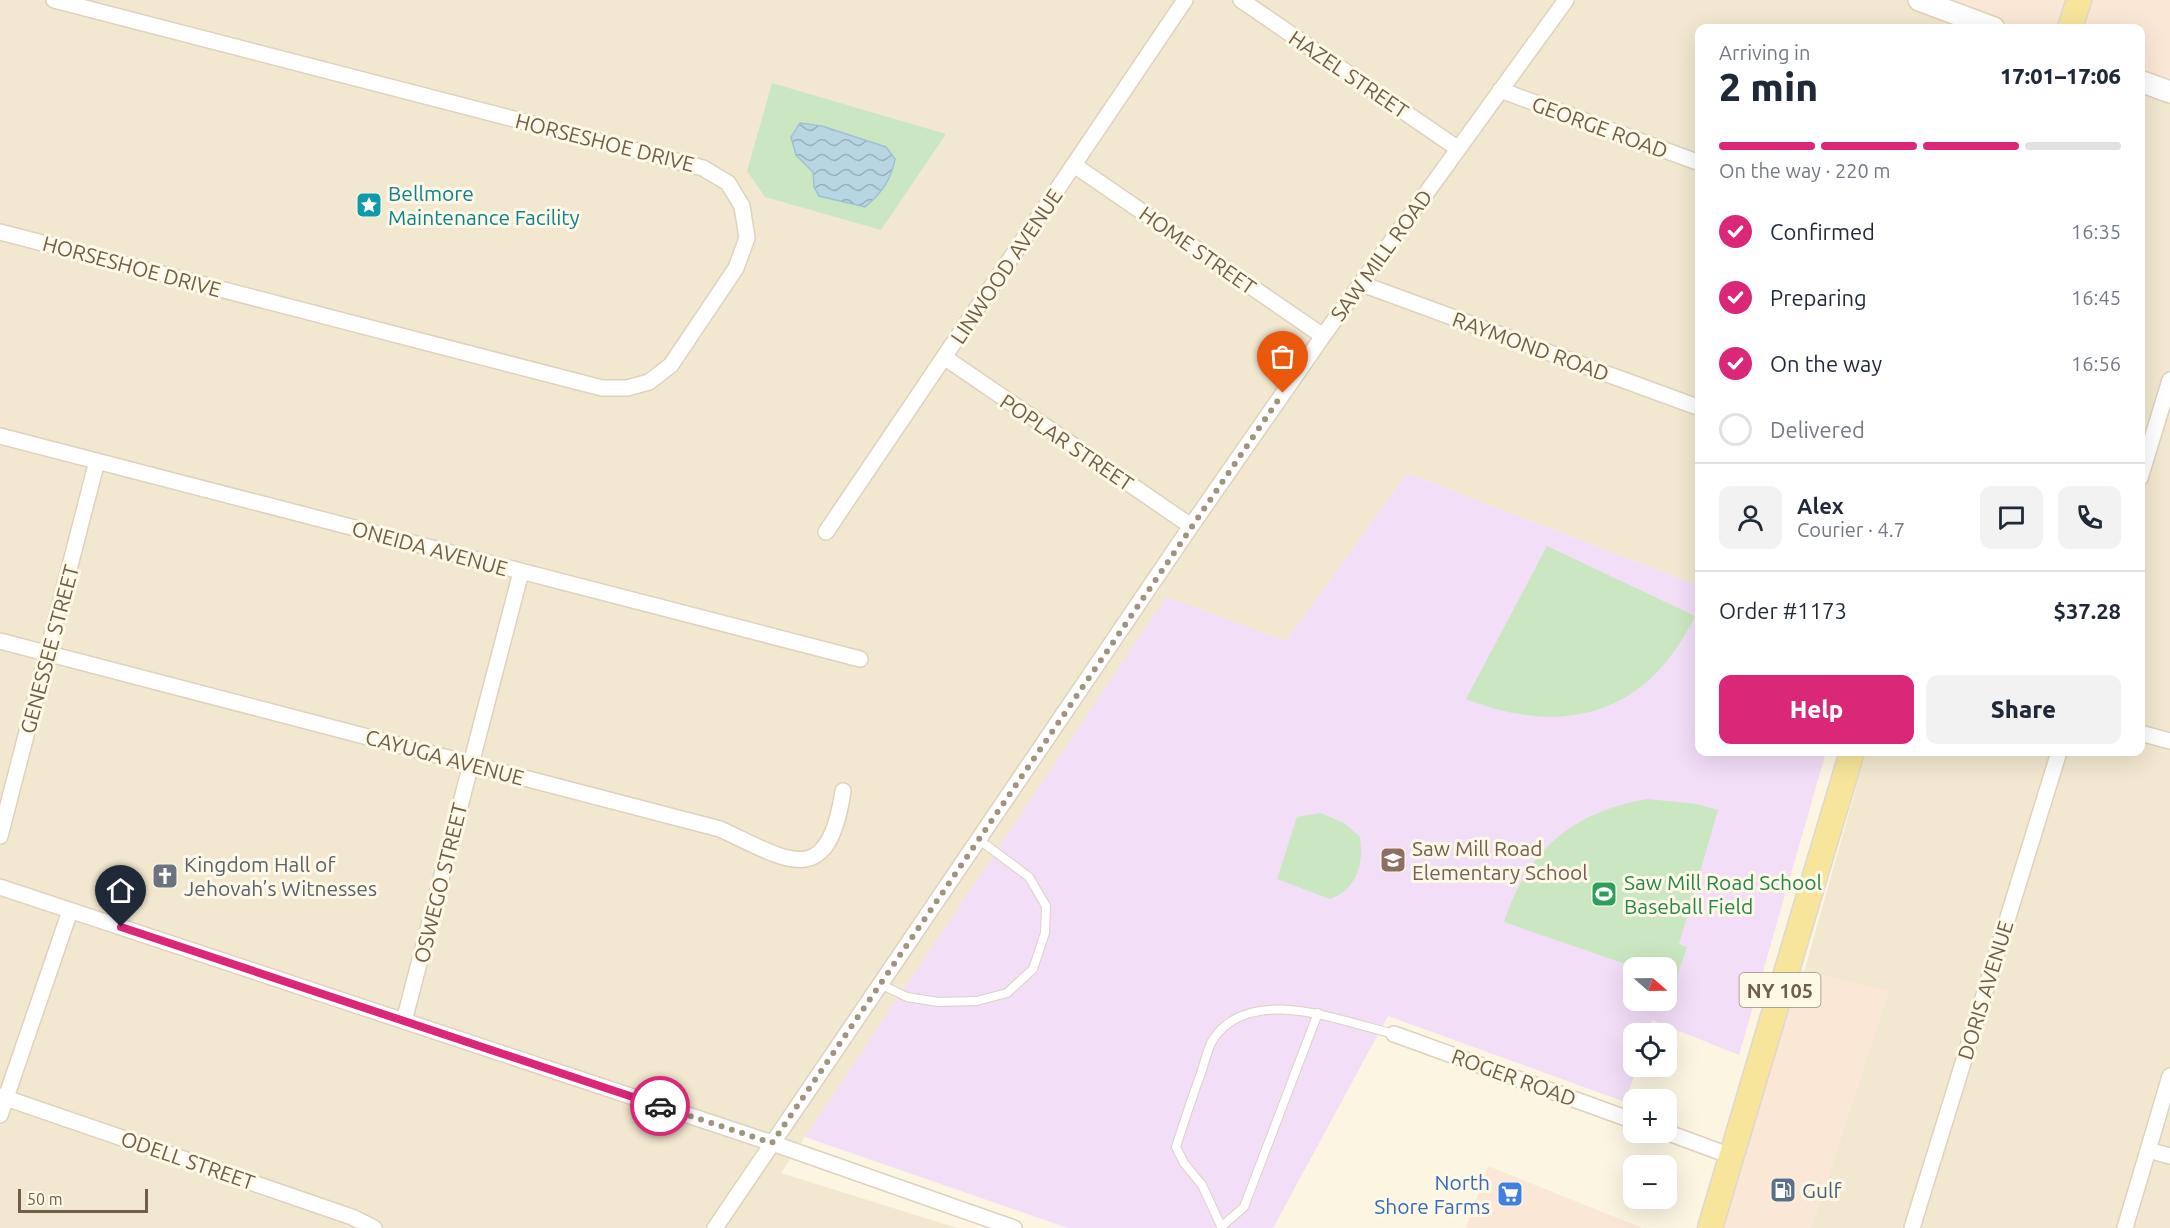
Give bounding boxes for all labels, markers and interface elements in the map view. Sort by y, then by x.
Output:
street label: HAZEL STREET [1285,25,1413,123]
text: Arriving in [1719,41,1810,64]
text: 17:01–17:06 [2000,63,2121,88]
text: 2 min [1719,65,1818,108]
street label: GEORGE ROAD [1529,91,1671,163]
street label: HORSESHOE DRIVE [513,108,697,176]
text: On the way · 220 m [1719,159,1891,182]
place label: Bellmore Maintenance Facility [388,181,580,229]
street label: LINWOOD AVENUE [945,184,1067,348]
street label: SAW MILL ROAD [1325,185,1437,325]
place icon: Bellmore Maintenance Facility [354,190,384,220]
street label: HOME STREET [1135,201,1261,299]
icon: check [1719,215,1752,248]
text: Confirmed [1770,219,1875,244]
text: 16:35 [2071,220,2121,243]
street label: HORSESHOE DRIVE [40,231,224,301]
icon: check [1719,281,1752,314]
text: Preparing [1770,285,1867,310]
text: 16:45 [2071,286,2121,309]
street label: RAYMOND ROAD [1449,307,1613,385]
pin [1257,331,1308,393]
icon: bag [1266,340,1299,373]
icon: check [1719,347,1752,380]
text: On the way [1770,351,1882,376]
text: 16:56 [2071,352,2121,375]
street label: POPLAR STREET [996,389,1138,496]
text: Delivered [1770,417,1865,442]
button: person [1719,486,1782,549]
button: chat [1980,486,2043,549]
button: phone [2058,486,2121,549]
text: Alex [1797,493,1844,518]
street label: ONEIDA AVENUE [349,516,511,580]
text: Courier · 4.7 [1797,518,1905,541]
street label: GENESSEE STREET [15,562,83,736]
text: Order #1173 [1719,598,1847,623]
text: $37.28 [2054,598,2121,623]
button: Help [1719,675,1914,744]
button: Share [1926,675,2121,744]
street label: CAYUGA AVENUE [363,724,527,790]
street label: OSWEGO STREET [408,800,472,966]
place label: Saw Mill Road Elementary School [1412,836,1588,884]
school or university icon: Saw Mill Road Elementary School [1378,845,1408,875]
place label: Kingdom Hall of Jehovah’s Witnesses [184,852,377,900]
church icon: Kingdom Hall of Jehovah’s Witnesses [150,861,180,891]
pin [95,865,146,927]
place label: Saw Mill Road School Baseball Field [1624,870,1822,918]
icon: home [104,874,137,907]
sports icon: Saw Mill Road School Baseball Field [1589,879,1619,909]
street label: DORIS AVENUE [1952,918,2018,1062]
north arrow [1623,957,1677,1011]
map controls [1623,957,1677,1209]
road number: NY 105 [1740,973,1820,1007]
button: locate [1623,1023,1677,1077]
street label: ROGER ROAD [1449,1043,1579,1111]
courier [630,1076,690,1136]
button: + [1623,1089,1677,1143]
icon: car [644,1090,677,1123]
street label: ODELL STREET [118,1126,258,1194]
button: − [1623,1155,1677,1209]
place label: North Shore Farms [1374,1170,1490,1218]
fuel station icon: Gulf [1768,1175,1798,1205]
place label: Gulf [1802,1178,1842,1202]
supermarket icon: North Shore Farms [1495,1179,1525,1209]
scale bar [18,1186,148,1214]
text: 50 m [27,1190,63,1208]

